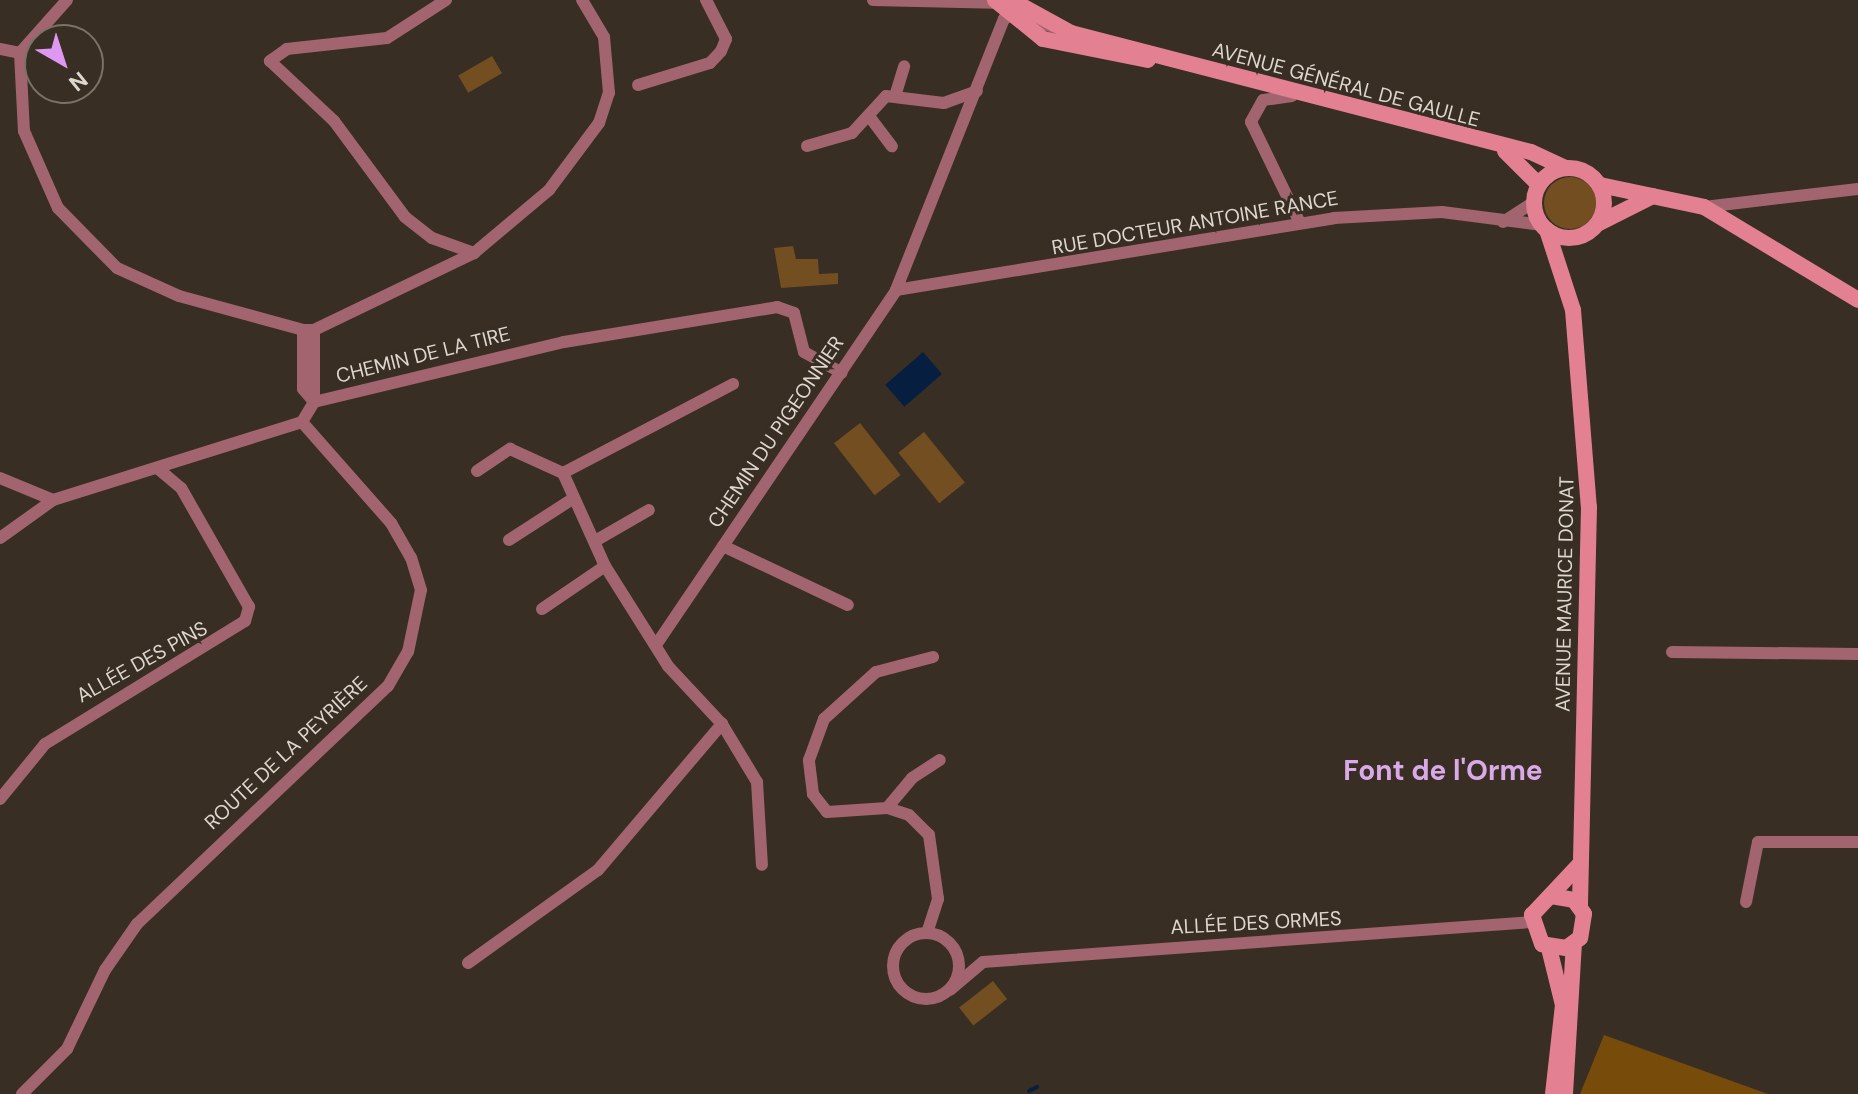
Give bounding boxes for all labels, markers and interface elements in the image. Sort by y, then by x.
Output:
north arrow [24,24,104,104]
street label: AVENUE GÉNÉRAL DE GAULLE [1210,38,1482,132]
text: N [63,65,94,98]
street label: RUE DOCTEUR ANTOINE RANCE [1050,186,1340,260]
street label: CHEMIN DE LA TIRE [333,322,513,388]
street label: CHEMIN DU PIGEONNIER [703,332,849,532]
street label: AVENUE MAURICE DONAT [1551,476,1579,712]
street label: ALLÉE DES PINS [72,616,212,708]
street label: ROUTE DE LA PEYRIÈRE [200,671,372,835]
district label: Font de l'Orme [1343,754,1543,788]
street label: ALLÉE DES ORMES [1170,907,1342,939]

